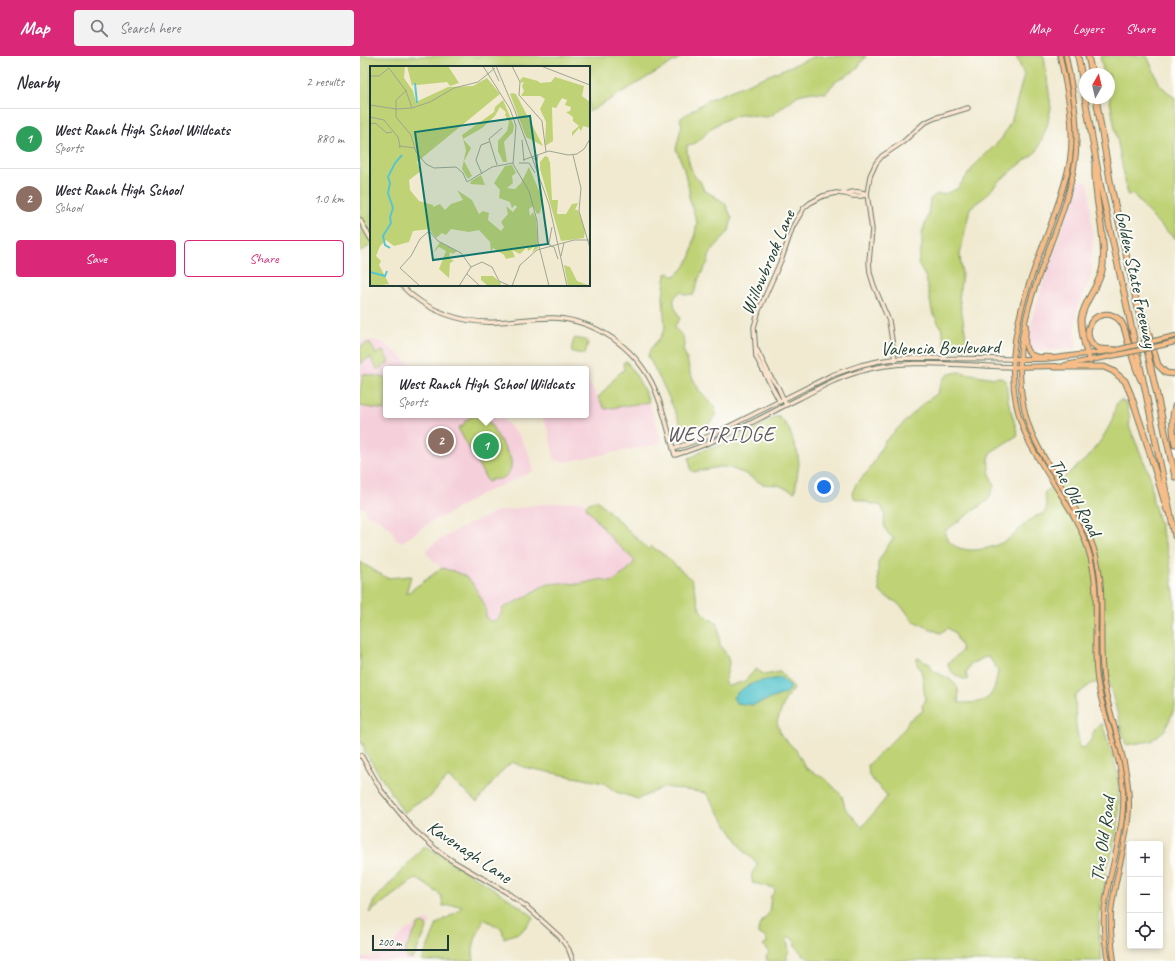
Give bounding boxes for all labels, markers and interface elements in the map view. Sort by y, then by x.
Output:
search box [74,10,354,46]
text: Map [20,16,50,40]
icon: search [88,17,110,39]
text: Search here [120,19,181,38]
text: Map [1029,20,1051,37]
text: Layers [1073,20,1104,37]
text: Share [1126,20,1155,37]
inset map [370,66,590,286]
north arrow [1079,68,1115,104]
text: Nearby [16,72,59,93]
text: 2 results [306,74,344,90]
text: West Ranch High School Wildcats [54,121,230,140]
text: 1 [26,131,32,147]
text: 880 m [316,131,344,147]
text: Sports [54,140,83,156]
text: West Ranch High School [54,181,181,200]
text: 2 [26,191,32,207]
text: 1.0 km [314,191,344,207]
text: School [54,200,82,216]
street label: Willowbrook Lane [735,205,801,318]
street label: Golden State Freeway [1110,209,1163,351]
button: Save [16,240,176,277]
button: Share [184,240,344,277]
street label: Valencia Boulevard [880,335,1003,361]
popup [383,366,589,418]
text: West Ranch High School Wildcats [398,375,574,394]
text: Sports [398,394,427,410]
district label: WESTRIDGE [667,421,777,447]
pin: 2 [428,426,454,456]
pin: 1 [473,431,499,461]
street label: The Old Road [1044,454,1108,544]
your location [814,477,834,497]
street label: The Old Road [1085,792,1121,883]
street label: Kavenagh Lane [423,815,518,890]
map controls [1127,841,1163,949]
button: + [1127,841,1163,877]
button: − [1127,877,1163,913]
button: locate [1127,913,1163,949]
scale bar [372,933,449,952]
text: 200 m [378,935,402,949]

